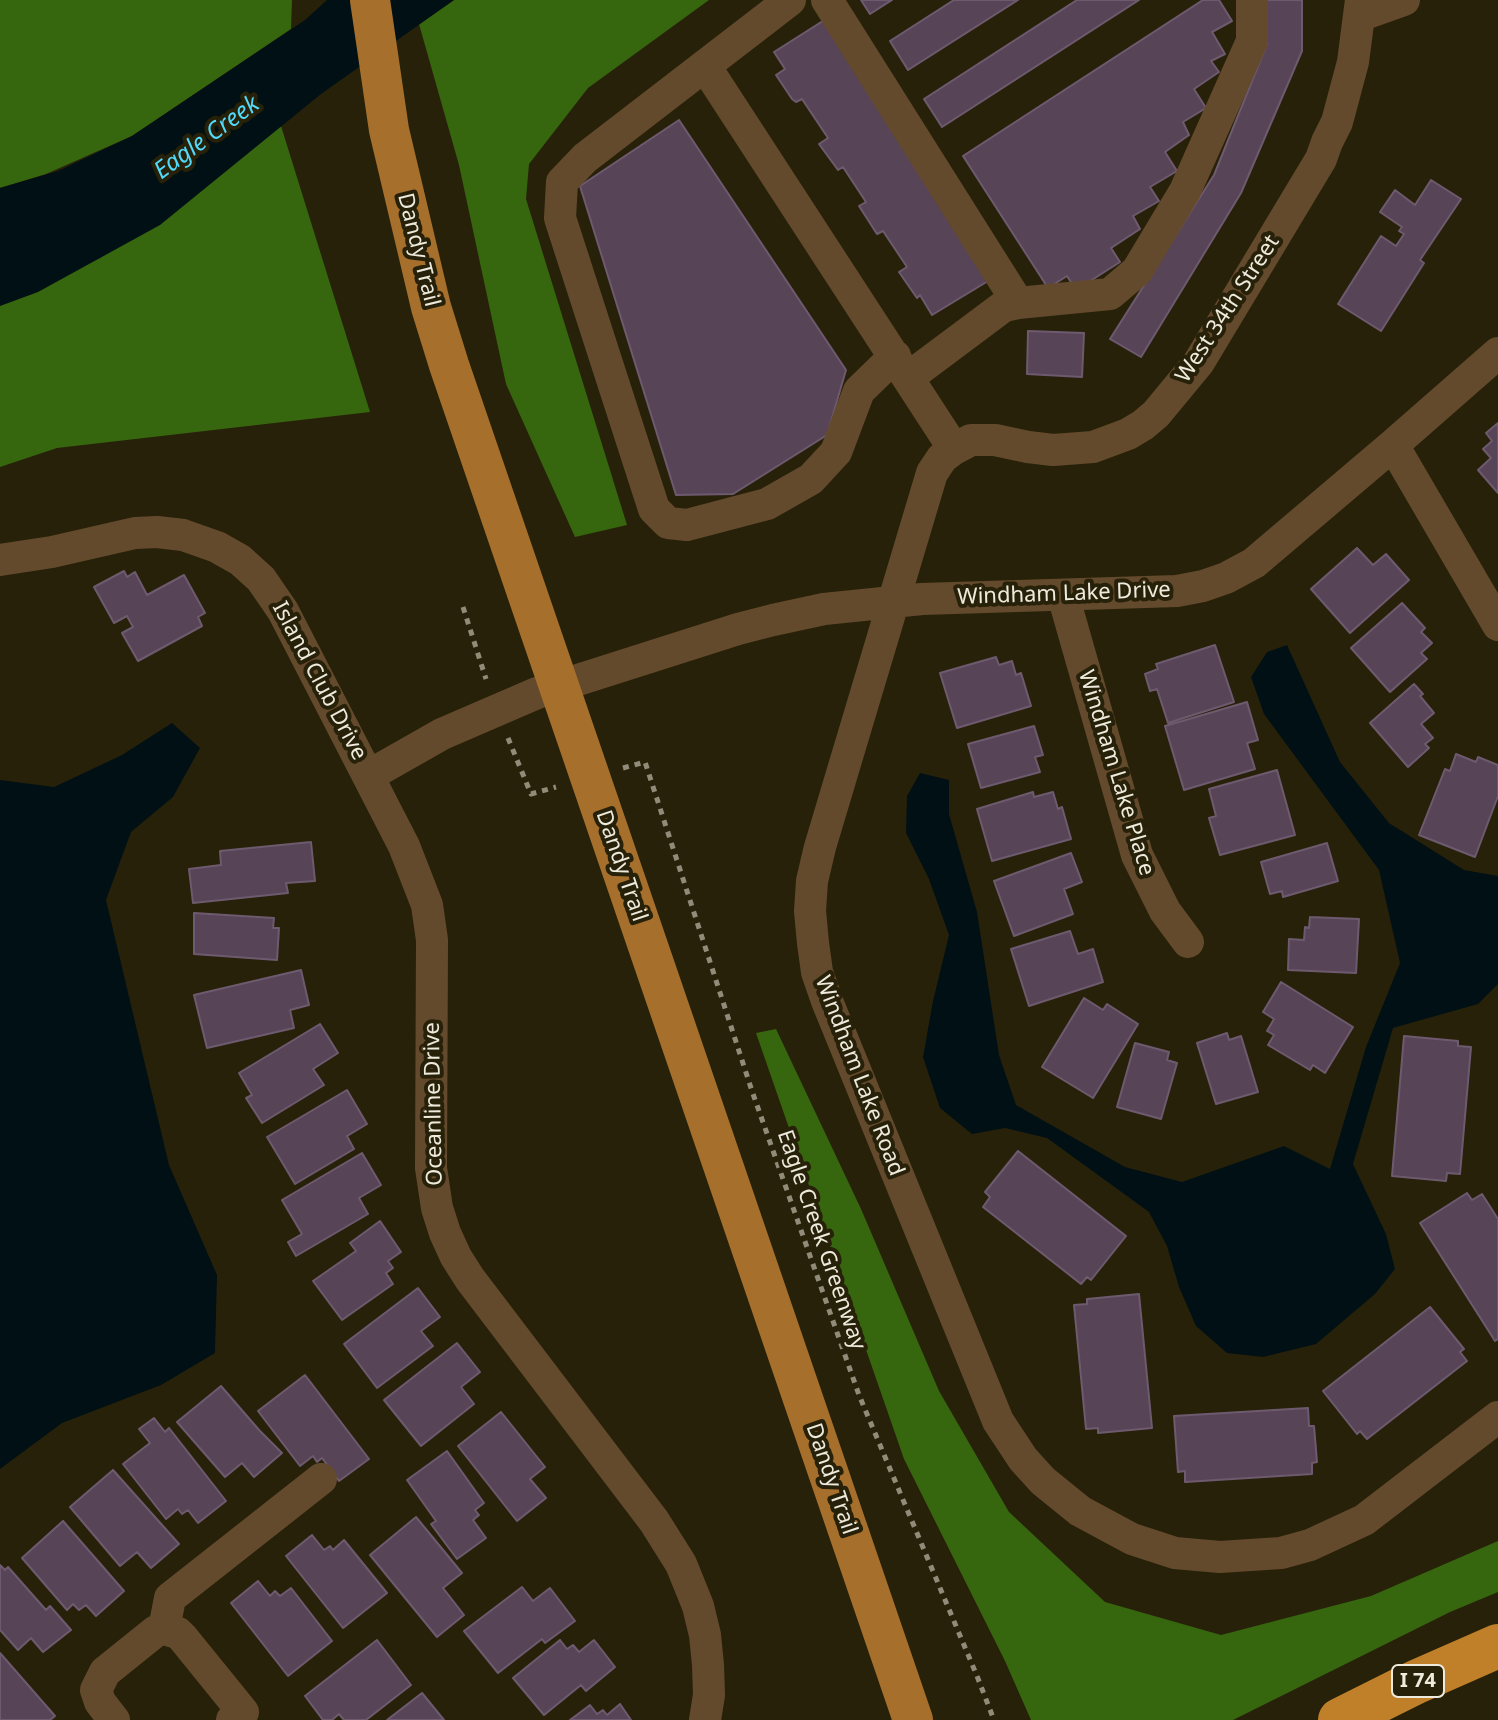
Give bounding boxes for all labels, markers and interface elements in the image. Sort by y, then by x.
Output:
water label: Eagle Creek [149,90,265,186]
street label: Dandy Trail [391,191,445,309]
street label: West 34th Street [1171,230,1285,388]
street label: Windham Lake Drive [957,577,1171,611]
street label: Island Club Drive [266,597,372,765]
street label: Windham Lake Place [1072,667,1160,879]
street label: Dandy Trail [590,807,652,925]
street label: Windham Lake Road [809,972,909,1180]
street label: Oceanline Drive [419,1022,449,1186]
street label: Eagle Creek Greenway [771,1127,871,1353]
street label: Dandy Trail [800,1420,862,1538]
road number: I 74 [1392,1665,1444,1697]

